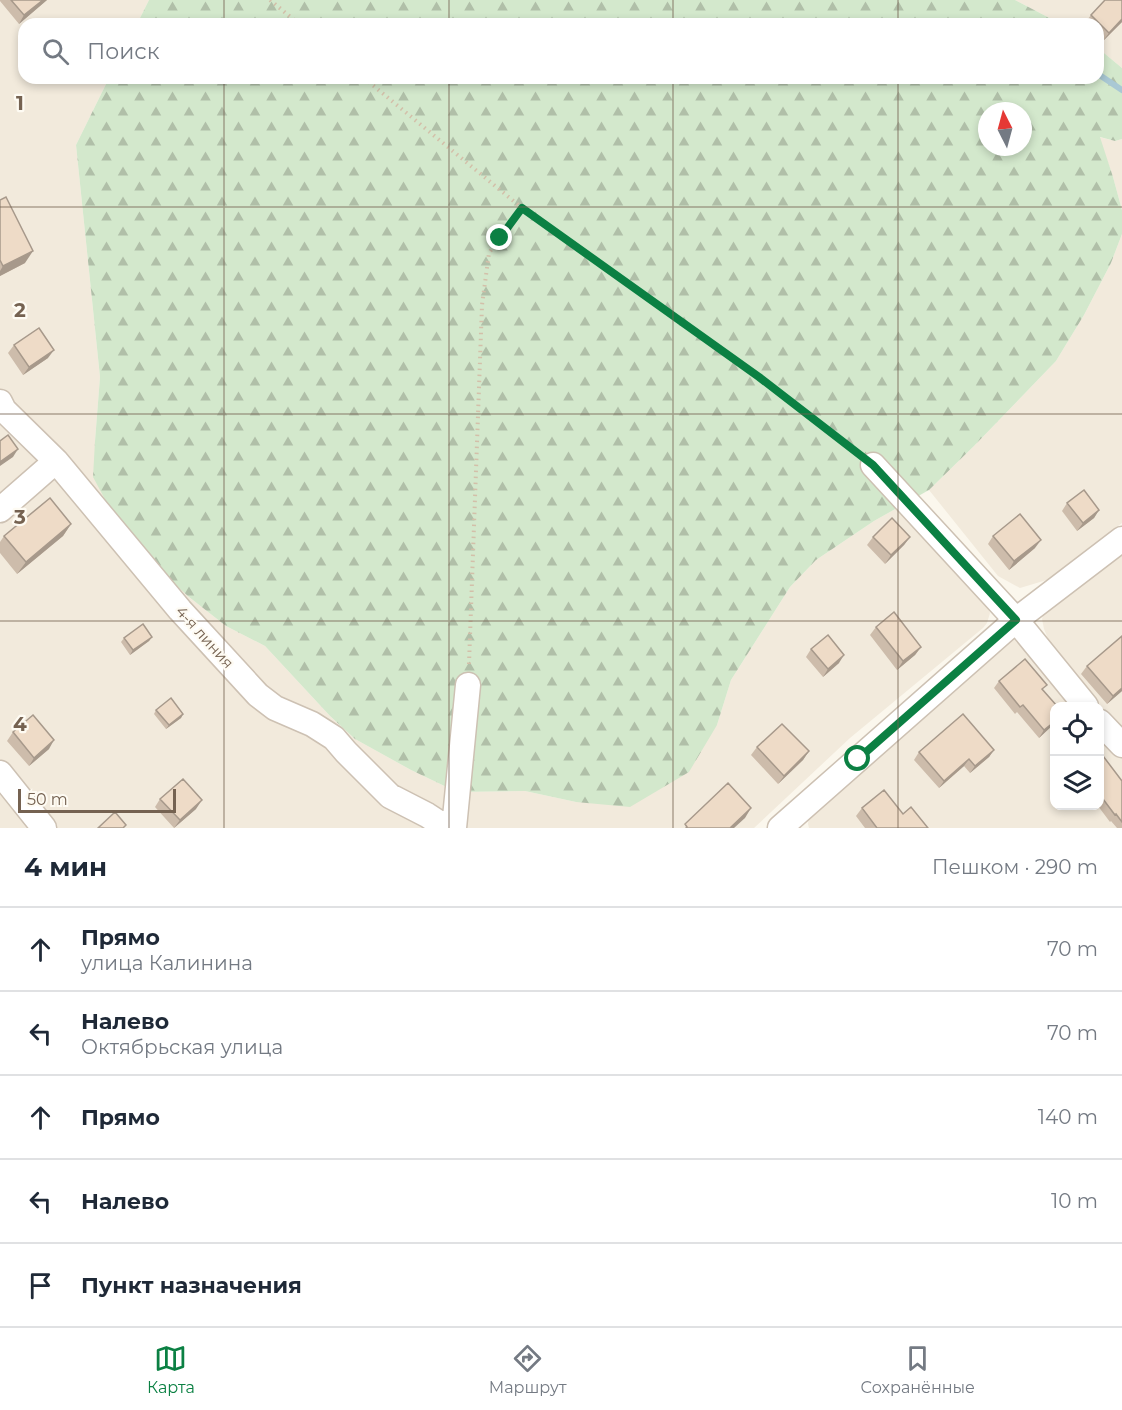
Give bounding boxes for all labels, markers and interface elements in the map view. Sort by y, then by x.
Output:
search box [18,18,1104,84]
icon: search [39,35,72,68]
text: Поиск [87,38,159,65]
text: 1 [16,91,24,115]
north arrow [978,102,1032,156]
route end [486,224,512,250]
text: 2 [14,298,26,322]
text: 3 [13,505,26,529]
street label: 4-я линия [172,602,238,672]
map controls [1050,702,1104,810]
button: locate [1050,702,1104,756]
text: 4 [13,712,27,736]
route start [844,745,870,771]
button: layers [1050,756,1104,810]
scale bar [18,786,176,814]
text: 50 m [27,790,68,809]
text: 4 мин [24,851,107,883]
text: Пешком · 290 m [932,855,1098,879]
text: Прямо [81,924,160,951]
icon: ahead [24,933,57,966]
text: 70 m [1047,937,1098,961]
text: улица Калинина [81,951,253,975]
text: Налево [81,1008,169,1035]
icon: left [24,1017,57,1050]
text: 70 m [1047,1021,1098,1045]
text: Октябрьская улица [81,1035,283,1059]
icon: ahead [24,1101,57,1134]
text: Прямо [81,1104,160,1131]
text: 140 m [1038,1105,1098,1129]
icon: left [24,1185,57,1218]
text: Налево [81,1188,169,1215]
text: 10 m [1051,1189,1098,1213]
icon: arrive [24,1269,57,1302]
text: Пункт назначения [81,1272,302,1299]
tab: Карта [147,1342,195,1397]
tab: Маршрут [489,1342,567,1397]
tab: Сохранённые [861,1342,975,1397]

